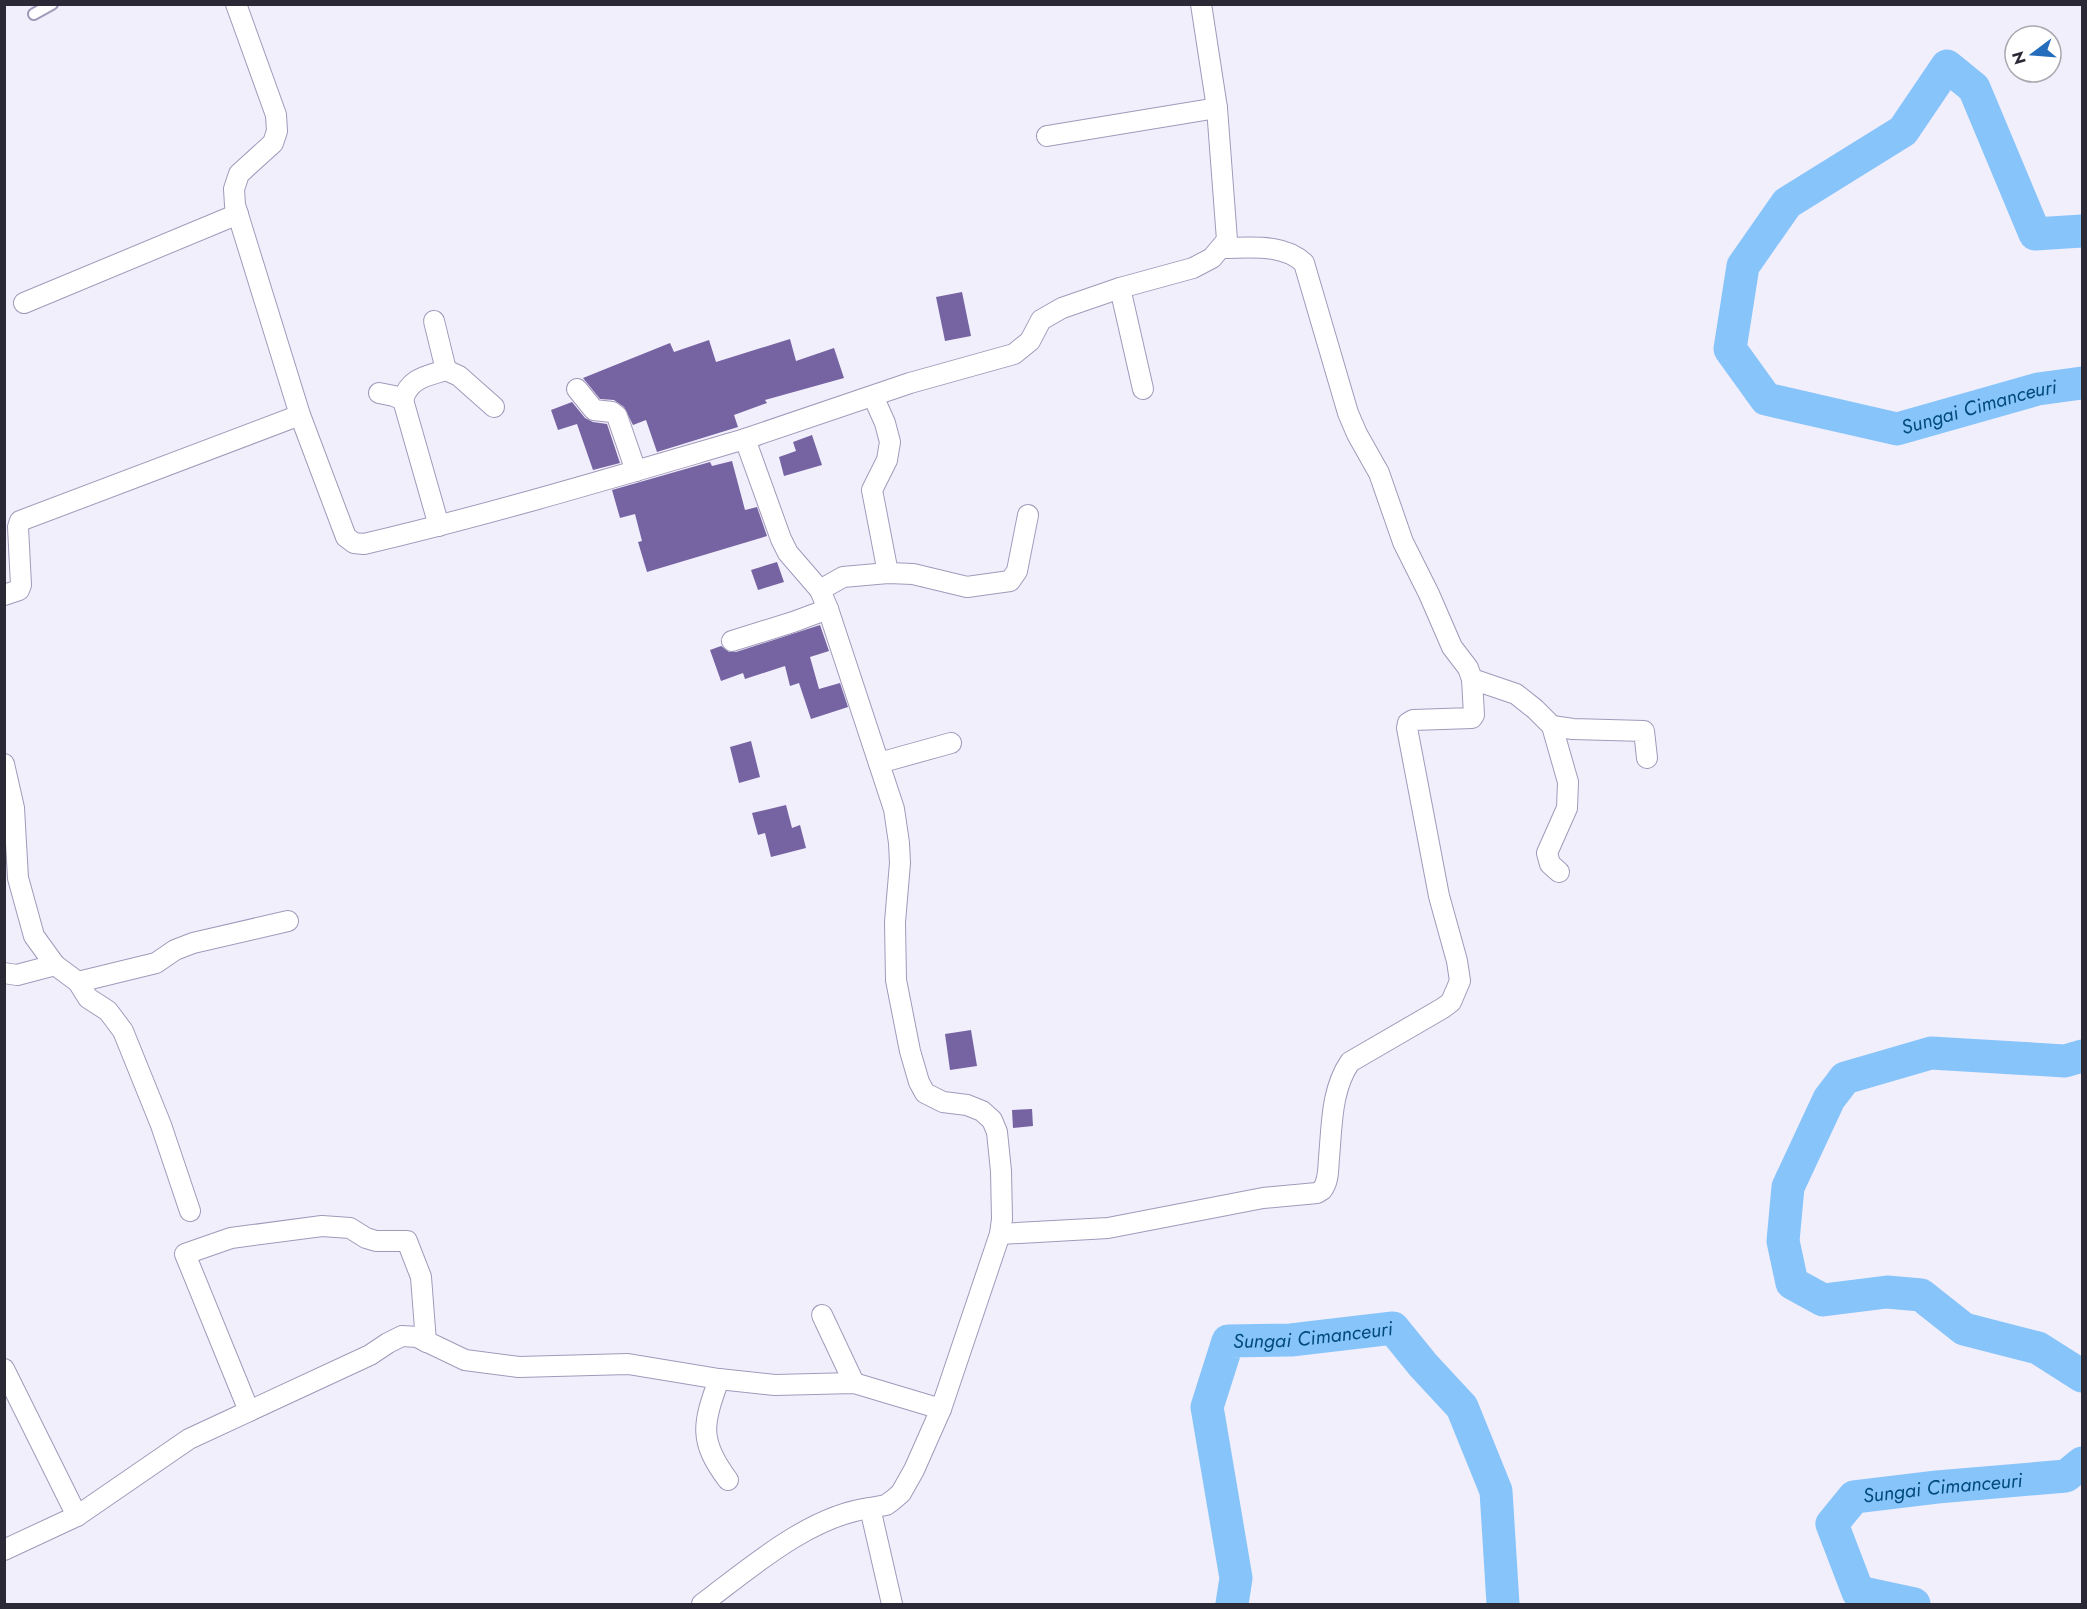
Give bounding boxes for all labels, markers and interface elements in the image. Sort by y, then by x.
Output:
north arrow [2003,24,2063,84]
text: N [2006,49,2032,67]
water label: Sungai Cimanceuri [1898,372,2059,442]
water label: Sungai Cimanceuri [1233,1314,1395,1355]
water label: Sungai Cimanceuri [1861,1465,2024,1510]

